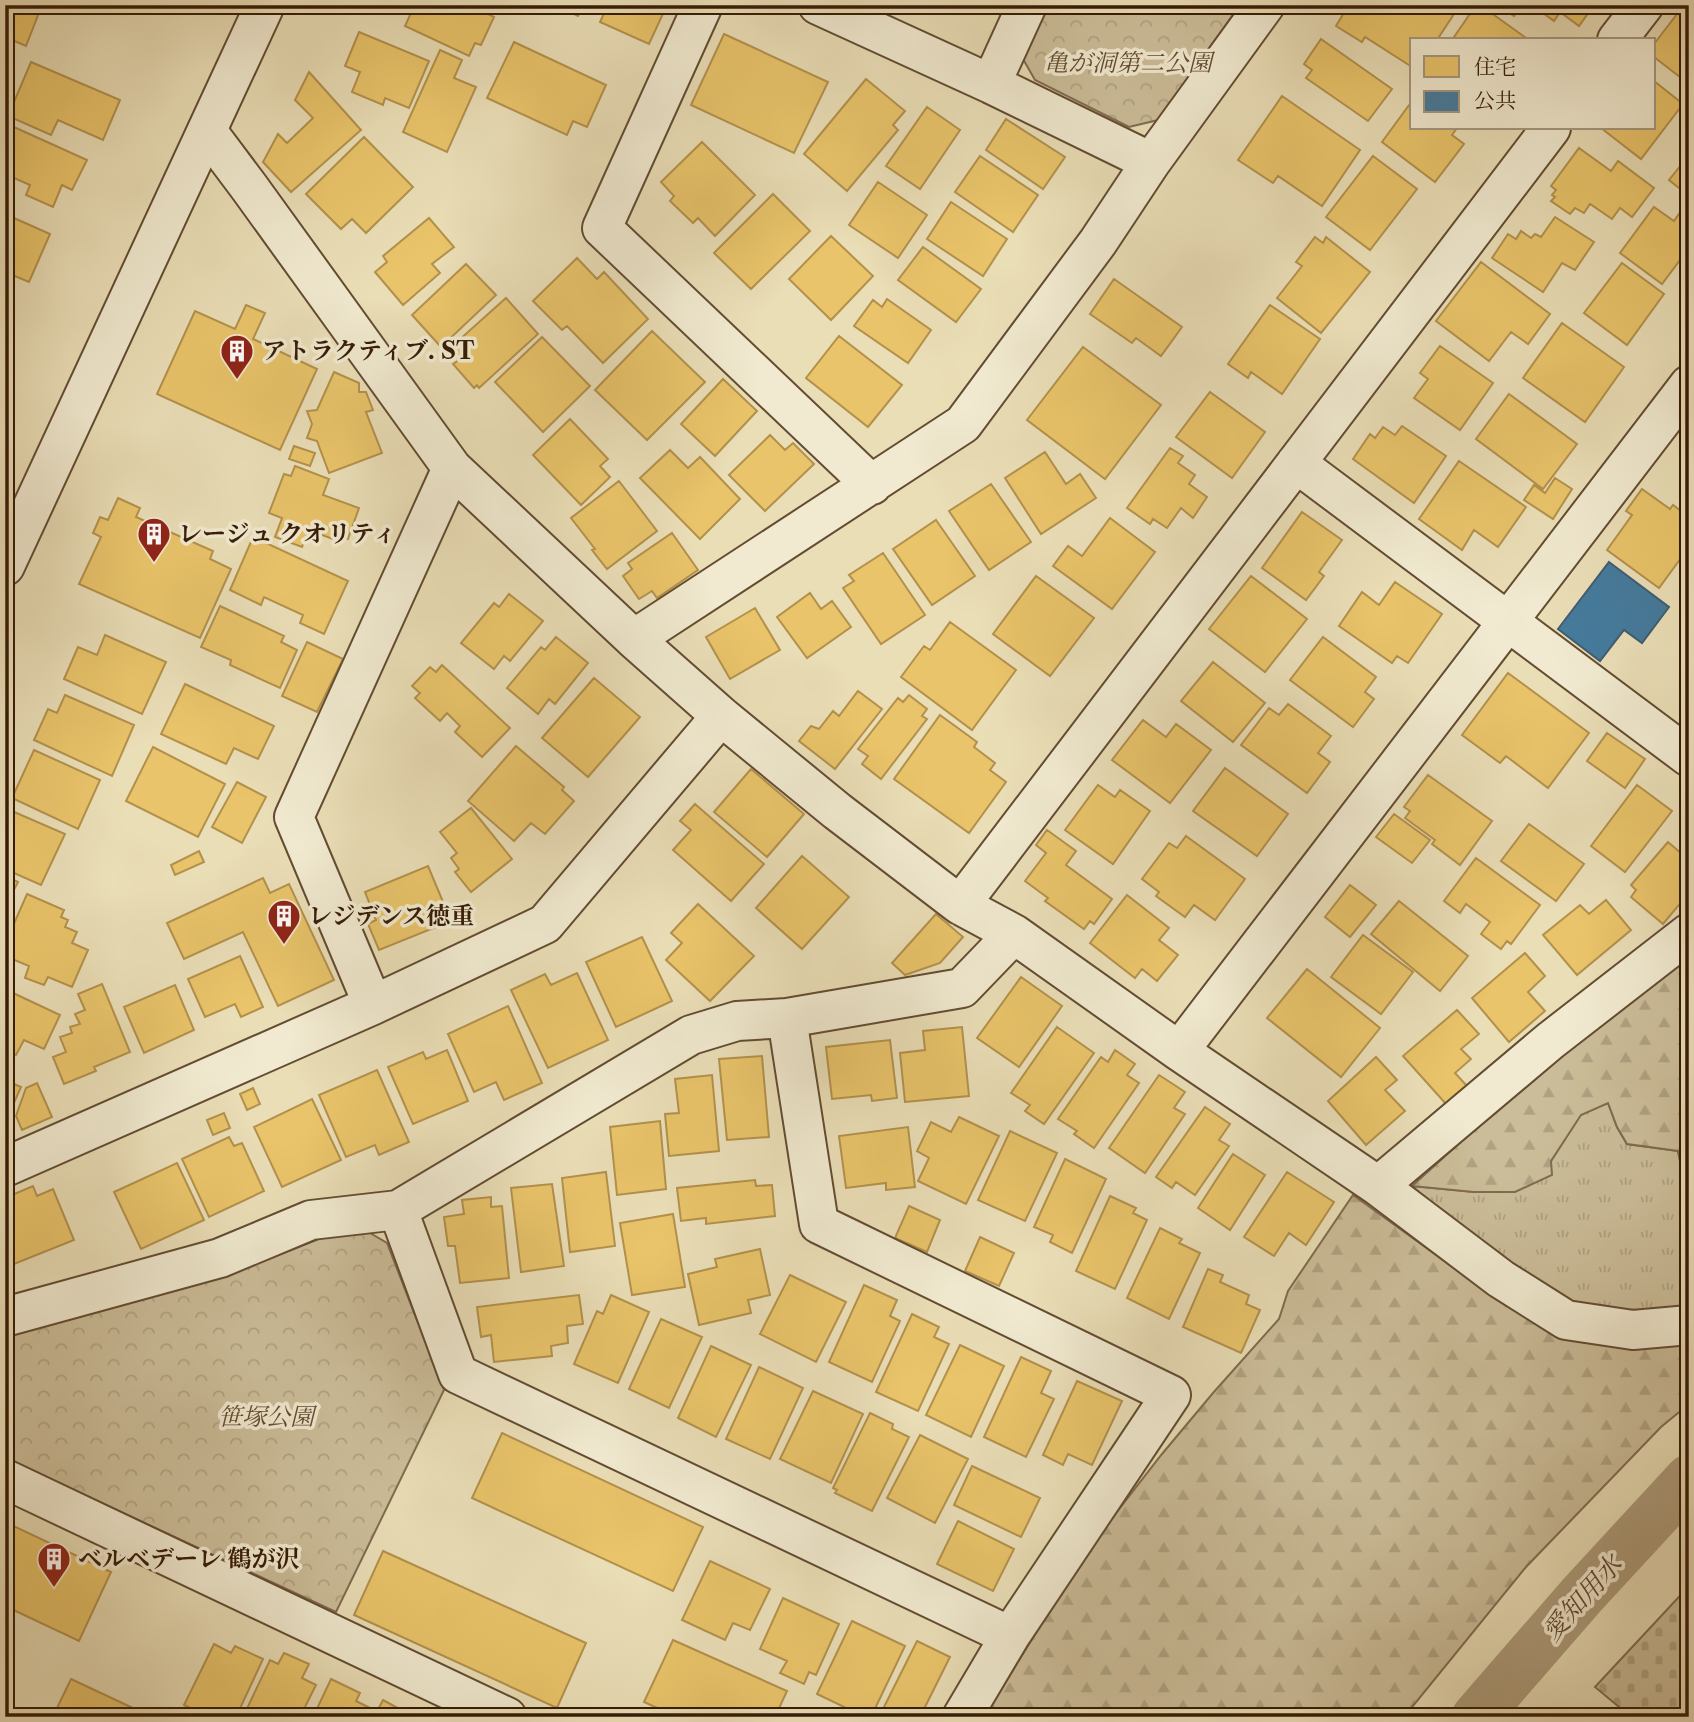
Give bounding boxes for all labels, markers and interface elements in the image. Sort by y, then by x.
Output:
legend [1410,38,1656,130]
park label: 亀が洞第二公園 [1044,48,1216,77]
text: 住宅 [1474,54,1516,79]
text: 公共 [1474,88,1516,113]
building icon: アトラクティブ. ST [218,332,256,381]
place label: アトラクティブ. ST [262,336,475,365]
building icon: レージュ クオリティ [135,515,173,564]
place label: レージュ クオリティ [178,519,397,548]
building icon: レジデンス徳重 [265,897,303,946]
place label: レジデンス徳重 [308,901,474,930]
park label: 笹塚公園 [218,1402,318,1431]
building icon: ベルベデーレ 鶴が沢 [35,1540,73,1589]
place label: ベルベデーレ 鶴が沢 [78,1544,300,1573]
water label: 愛知用水 [1535,1546,1631,1647]

